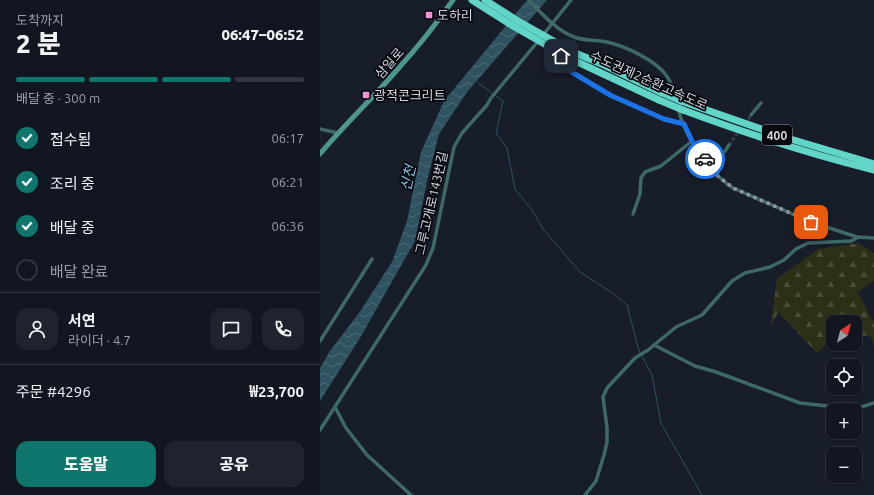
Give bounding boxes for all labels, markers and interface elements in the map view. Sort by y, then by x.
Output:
place label: 도하리 [437,8,473,22]
marker: 도하리 [424,10,434,20]
text: 도착까지 [16,13,64,27]
text: 06:47–06:52 [221,26,304,43]
text: 2 분 [16,29,61,58]
pin [544,39,578,73]
street label: 삼일로 [372,45,406,81]
icon: home [550,45,572,67]
street label: 수도권제2순환고속도로 [588,48,710,112]
place label: 광적콘크리트 [374,88,446,102]
marker: 광적콘크리트 [361,90,371,100]
text: 배달 중 · 300 m [16,91,100,105]
road number: 400 [762,125,792,145]
icon: check [16,127,38,149]
text: 접수됨 [50,131,91,148]
text: 06:17 [271,131,304,145]
courier [685,139,725,179]
icon: car [694,148,716,170]
street label: 그루고개로143번길 [412,150,450,256]
water label: 신천 [397,163,419,192]
icon: check [16,171,38,193]
text: 조리 중 [50,175,95,192]
text: 06:21 [271,175,304,189]
pin [794,205,828,239]
icon: bag [800,211,822,233]
icon: check [16,215,38,237]
text: 배달 중 [50,219,95,236]
text: 06:36 [271,219,304,233]
text: 배달 완료 [50,263,109,280]
button: person [16,308,58,350]
button: chat [210,308,252,350]
button: phone [262,308,304,350]
text: 서연 [68,312,96,329]
north arrow [826,315,862,351]
map controls [826,315,862,483]
text: 라이더 · 4.7 [68,333,131,347]
button: locate [826,359,862,395]
text: 주문 #4296 [16,383,91,400]
text: ₩23,700 [249,383,304,400]
button: + [826,403,862,439]
button: 도움말 [16,441,156,487]
button: 공유 [164,441,304,487]
button: − [826,447,862,483]

